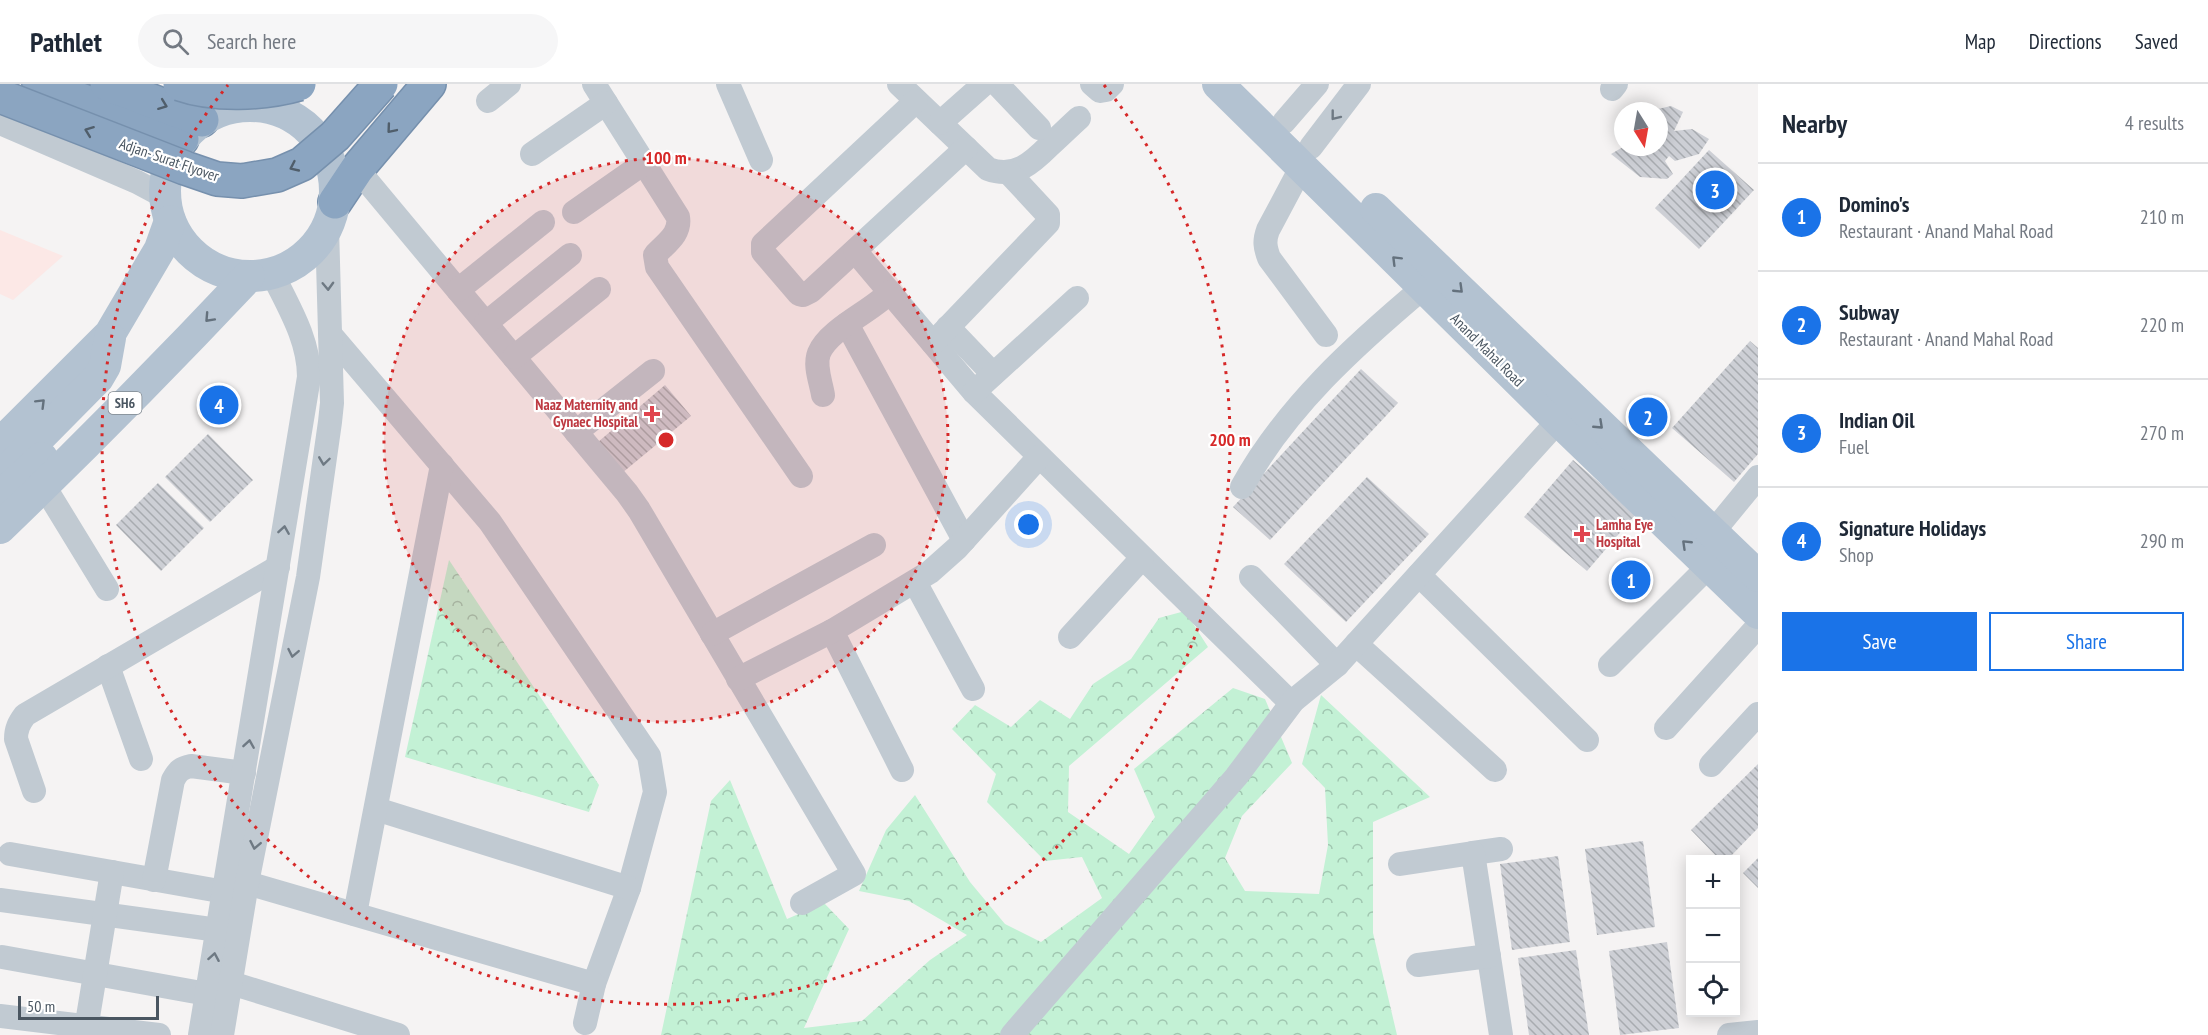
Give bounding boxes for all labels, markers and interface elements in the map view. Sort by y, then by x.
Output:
search box [138,14,558,68]
text: Pathlet [30,23,102,60]
icon: search [159,25,192,58]
text: Search here [207,27,296,55]
text: Map [1965,28,1996,55]
text: Directions [2029,28,2102,55]
text: Saved [2135,28,2178,55]
one-way arrow [157,98,168,110]
north arrow [1614,102,1668,156]
text: Nearby [1782,107,1847,140]
one-way arrow [1331,109,1342,120]
text: 4 results [2125,110,2184,136]
one-way arrow [388,122,399,133]
one-way arrow [85,126,96,138]
street label: Adjan- Surat Flyover [117,134,222,186]
text: 100 m [645,146,687,169]
one-way arrow [290,160,301,172]
pin: 3 [1696,168,1734,212]
text: Domino's [1839,190,1909,218]
text: 1 [1797,204,1806,230]
text: 210 m [2140,204,2184,230]
text: Restaurant · Anand Mahal Road [1839,218,2053,244]
one-way arrow [1393,256,1403,267]
one-way arrow [322,281,335,290]
one-way arrow [1451,282,1462,293]
text: Subway [1839,298,1899,326]
street label: Anand Mahal Road [1447,309,1528,390]
one-way arrow [205,311,216,322]
text: 2 [1797,312,1806,338]
text: 220 m [2140,312,2184,338]
text: Restaurant · Anand Mahal Road [1839,326,2053,352]
pin: 4 [200,382,238,428]
road number: SH6 [108,392,142,414]
pin: 2 [1628,394,1668,440]
place label: Naaz Maternity and Gynaec Hospital [535,395,638,431]
one-way arrow [35,399,45,410]
marker: Naaz Maternity and Gynaec Hospital [643,405,661,423]
text: Indian Oil [1839,406,1915,434]
one-way arrow [1592,417,1603,428]
text: 3 [1797,420,1806,446]
text: 270 m [2140,420,2184,446]
text: 200 m [1209,428,1251,451]
centre of rings [656,430,676,450]
text: Fuel [1839,434,1869,460]
one-way arrow [319,456,331,466]
your location [1014,510,1043,539]
text: Signature Holidays [1839,514,1986,542]
place label: Lamha Eye Hospital [1596,515,1653,551]
marker: Lamha Eye Hospital [1573,525,1591,543]
one-way arrow [277,526,290,536]
text: 4 [1797,528,1806,554]
text: 290 m [2140,528,2184,554]
one-way arrow [1682,540,1693,551]
text: Shop [1839,542,1874,568]
pin: 1 [1612,558,1650,602]
button: Save [1782,612,1977,671]
button: Share [1989,612,2184,671]
one-way arrow [287,648,300,658]
one-way arrow [242,739,255,749]
one-way arrow [249,839,262,849]
map controls [1686,855,1740,1017]
button: + [1686,855,1740,909]
button: − [1686,909,1740,963]
one-way arrow [207,952,220,962]
button: locate [1686,963,1740,1017]
scale bar [18,993,159,1020]
text: 50 m [27,996,55,1016]

